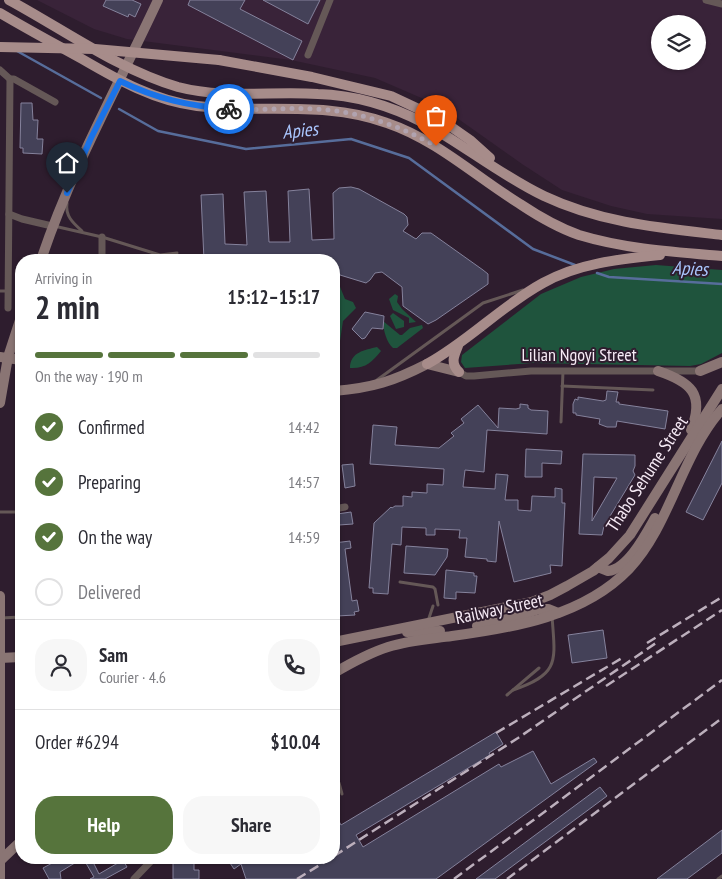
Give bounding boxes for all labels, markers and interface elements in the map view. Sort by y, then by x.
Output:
map controls [651,15,706,70]
button: layers [651,15,706,70]
courier [204,84,254,134]
icon: bike [215,95,243,123]
pin [415,95,457,146]
icon: bag [422,102,450,130]
water label: Apies [281,116,321,144]
pin [46,142,88,193]
icon: home [53,149,81,177]
water label: Apies [672,255,710,281]
text: Arriving in [35,268,92,288]
text: 15:12–15:17 [227,285,320,309]
text: 2 min [35,286,100,328]
street label: Lilian Ngoyi Street [521,343,637,366]
text: On the way · 190 m [35,366,143,386]
street label: Thabo Sehume Street [601,411,693,536]
icon: check [35,413,63,441]
text: Confirmed [78,415,145,439]
text: 14:42 [288,417,320,437]
icon: check [35,468,63,496]
text: Preparing [78,470,141,494]
text: 14:57 [288,472,320,492]
icon: check [35,523,63,551]
text: On the way [78,525,152,549]
text: 14:59 [288,527,320,547]
text: Delivered [78,580,141,604]
street label: Railway Street [453,588,545,629]
button: person [35,639,87,691]
button: phone [268,639,320,691]
text: Sam [99,643,128,667]
text: Courier · 4.6 [99,667,166,687]
text: Order #6294 [35,730,119,754]
text: $10.04 [271,730,320,754]
button: Help [35,796,173,854]
button: Share [183,796,320,854]

